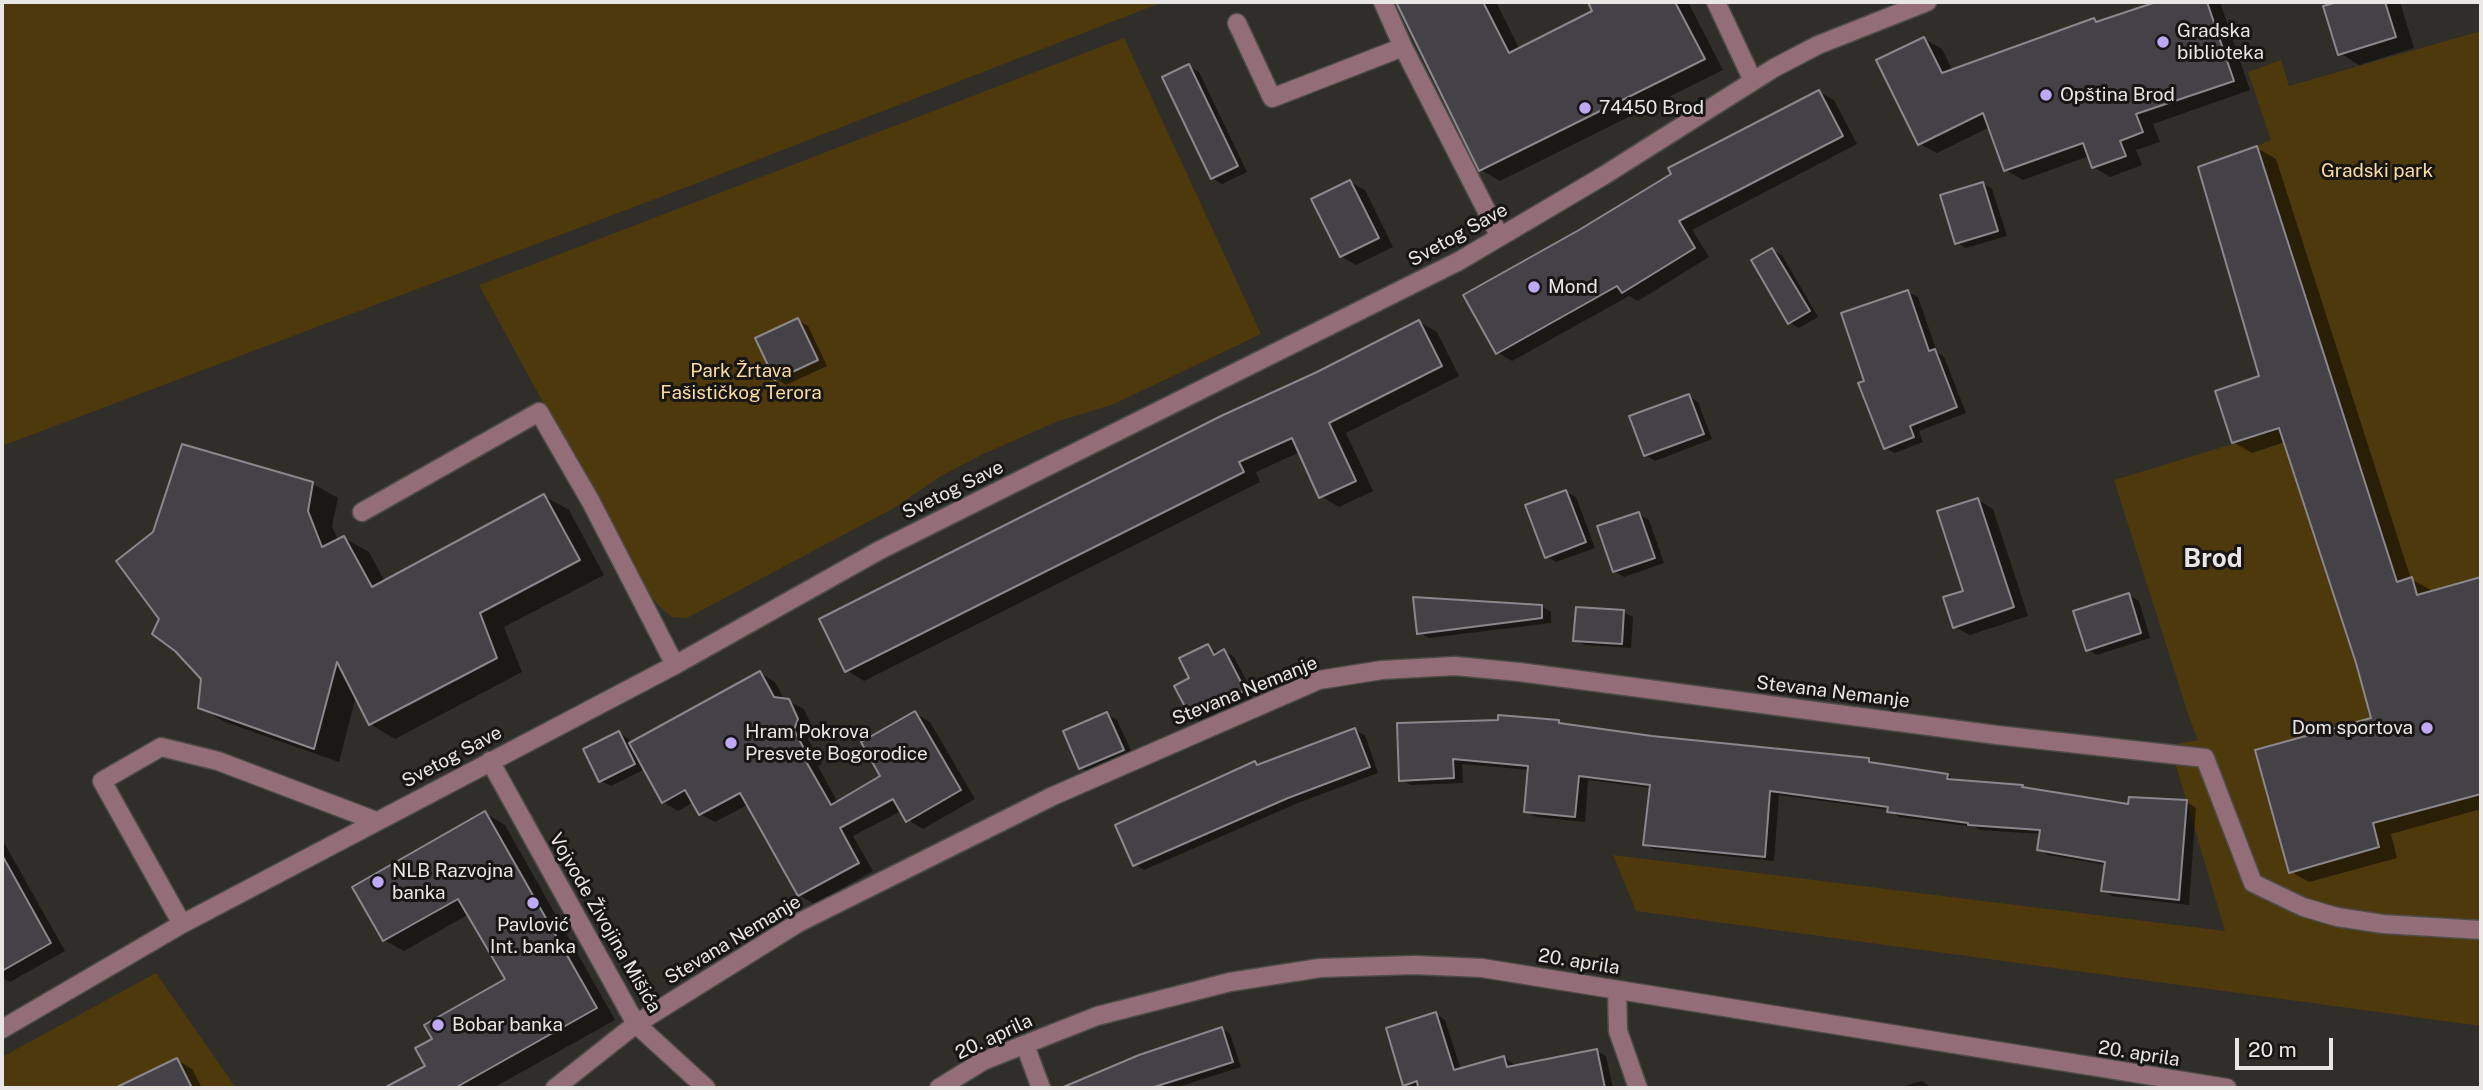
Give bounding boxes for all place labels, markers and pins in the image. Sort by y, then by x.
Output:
place label: Gradska biblioteka [2177,20,2264,64]
marker: Gradska biblioteka [2155,34,2171,50]
place label: Opština Brod [2060,84,2175,106]
marker: Opština Brod [2038,87,2054,103]
place label: 74450 Brod [1599,97,1704,119]
marker: 74450 Brod [1577,100,1593,116]
place label: Mond [1548,276,1598,298]
marker: Mond [1526,279,1542,295]
place label: Dom sportova [2292,717,2413,739]
marker: Dom sportova [2419,720,2435,736]
place label: Hram Pokrova Presvete Bogorodice [745,721,928,765]
marker: Hram Pokrova Presvete Bogorodice [723,735,739,751]
place label: NLB Razvojna banka [392,860,513,904]
marker: NLB Razvojna banka [370,874,386,890]
marker: Pavlović Int. banka [525,895,541,911]
place label: Pavlović Int. banka [490,914,576,958]
place label: Bobar banka [452,1014,563,1036]
marker: Bobar banka [430,1017,446,1033]

